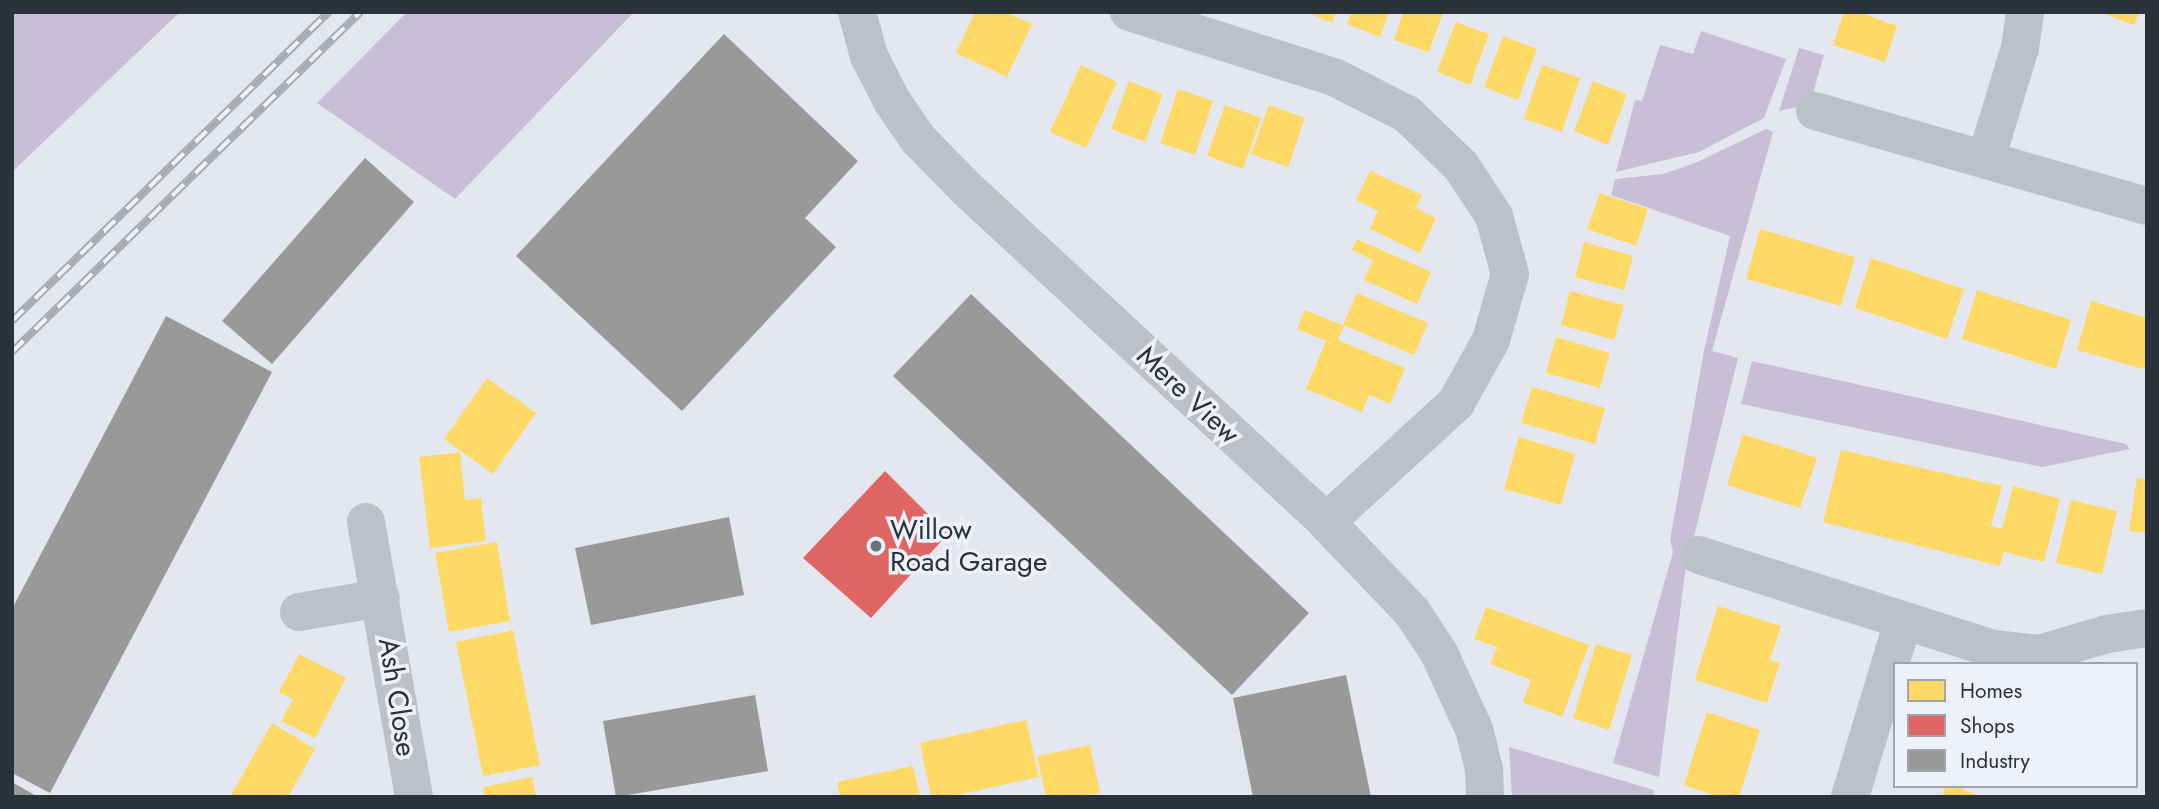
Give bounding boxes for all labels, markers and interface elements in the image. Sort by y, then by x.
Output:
street label: Mere View [1130,339,1246,451]
place label: Willow Road Garage [890,513,1047,579]
marker: Willow Road Garage [868,538,884,554]
street label: Ash Close [371,635,423,759]
legend [1893,662,2138,788]
text: Homes [1960,676,2022,706]
text: Shops [1960,711,2014,741]
text: Industry [1960,746,2030,776]

